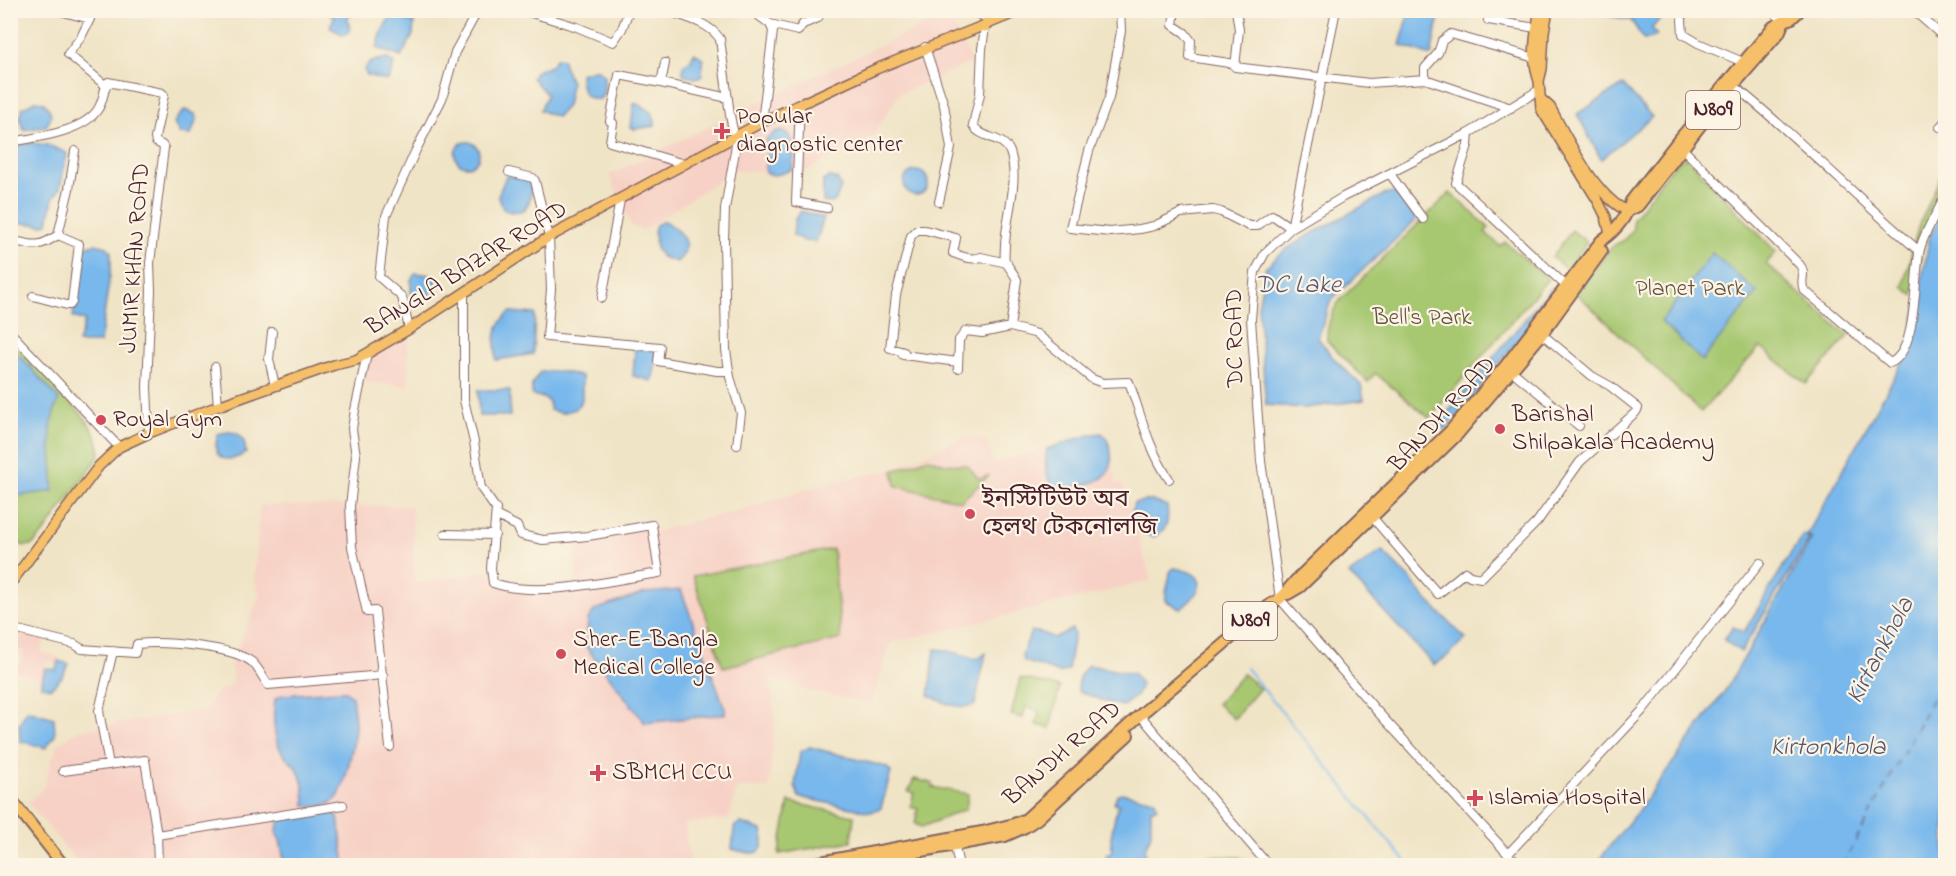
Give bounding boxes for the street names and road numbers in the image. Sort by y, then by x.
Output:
road number: N809 [1686,91,1740,129]
street label: JUMIR KHAN ROAD [112,162,160,354]
street label: BANGLA BAZAR ROAD [358,193,575,346]
street label: DC ROAD [1218,288,1254,389]
street label: BANDH ROAD [1380,349,1505,482]
road number: N809 [1223,602,1277,640]
street label: BANDH ROAD [996,693,1130,816]

